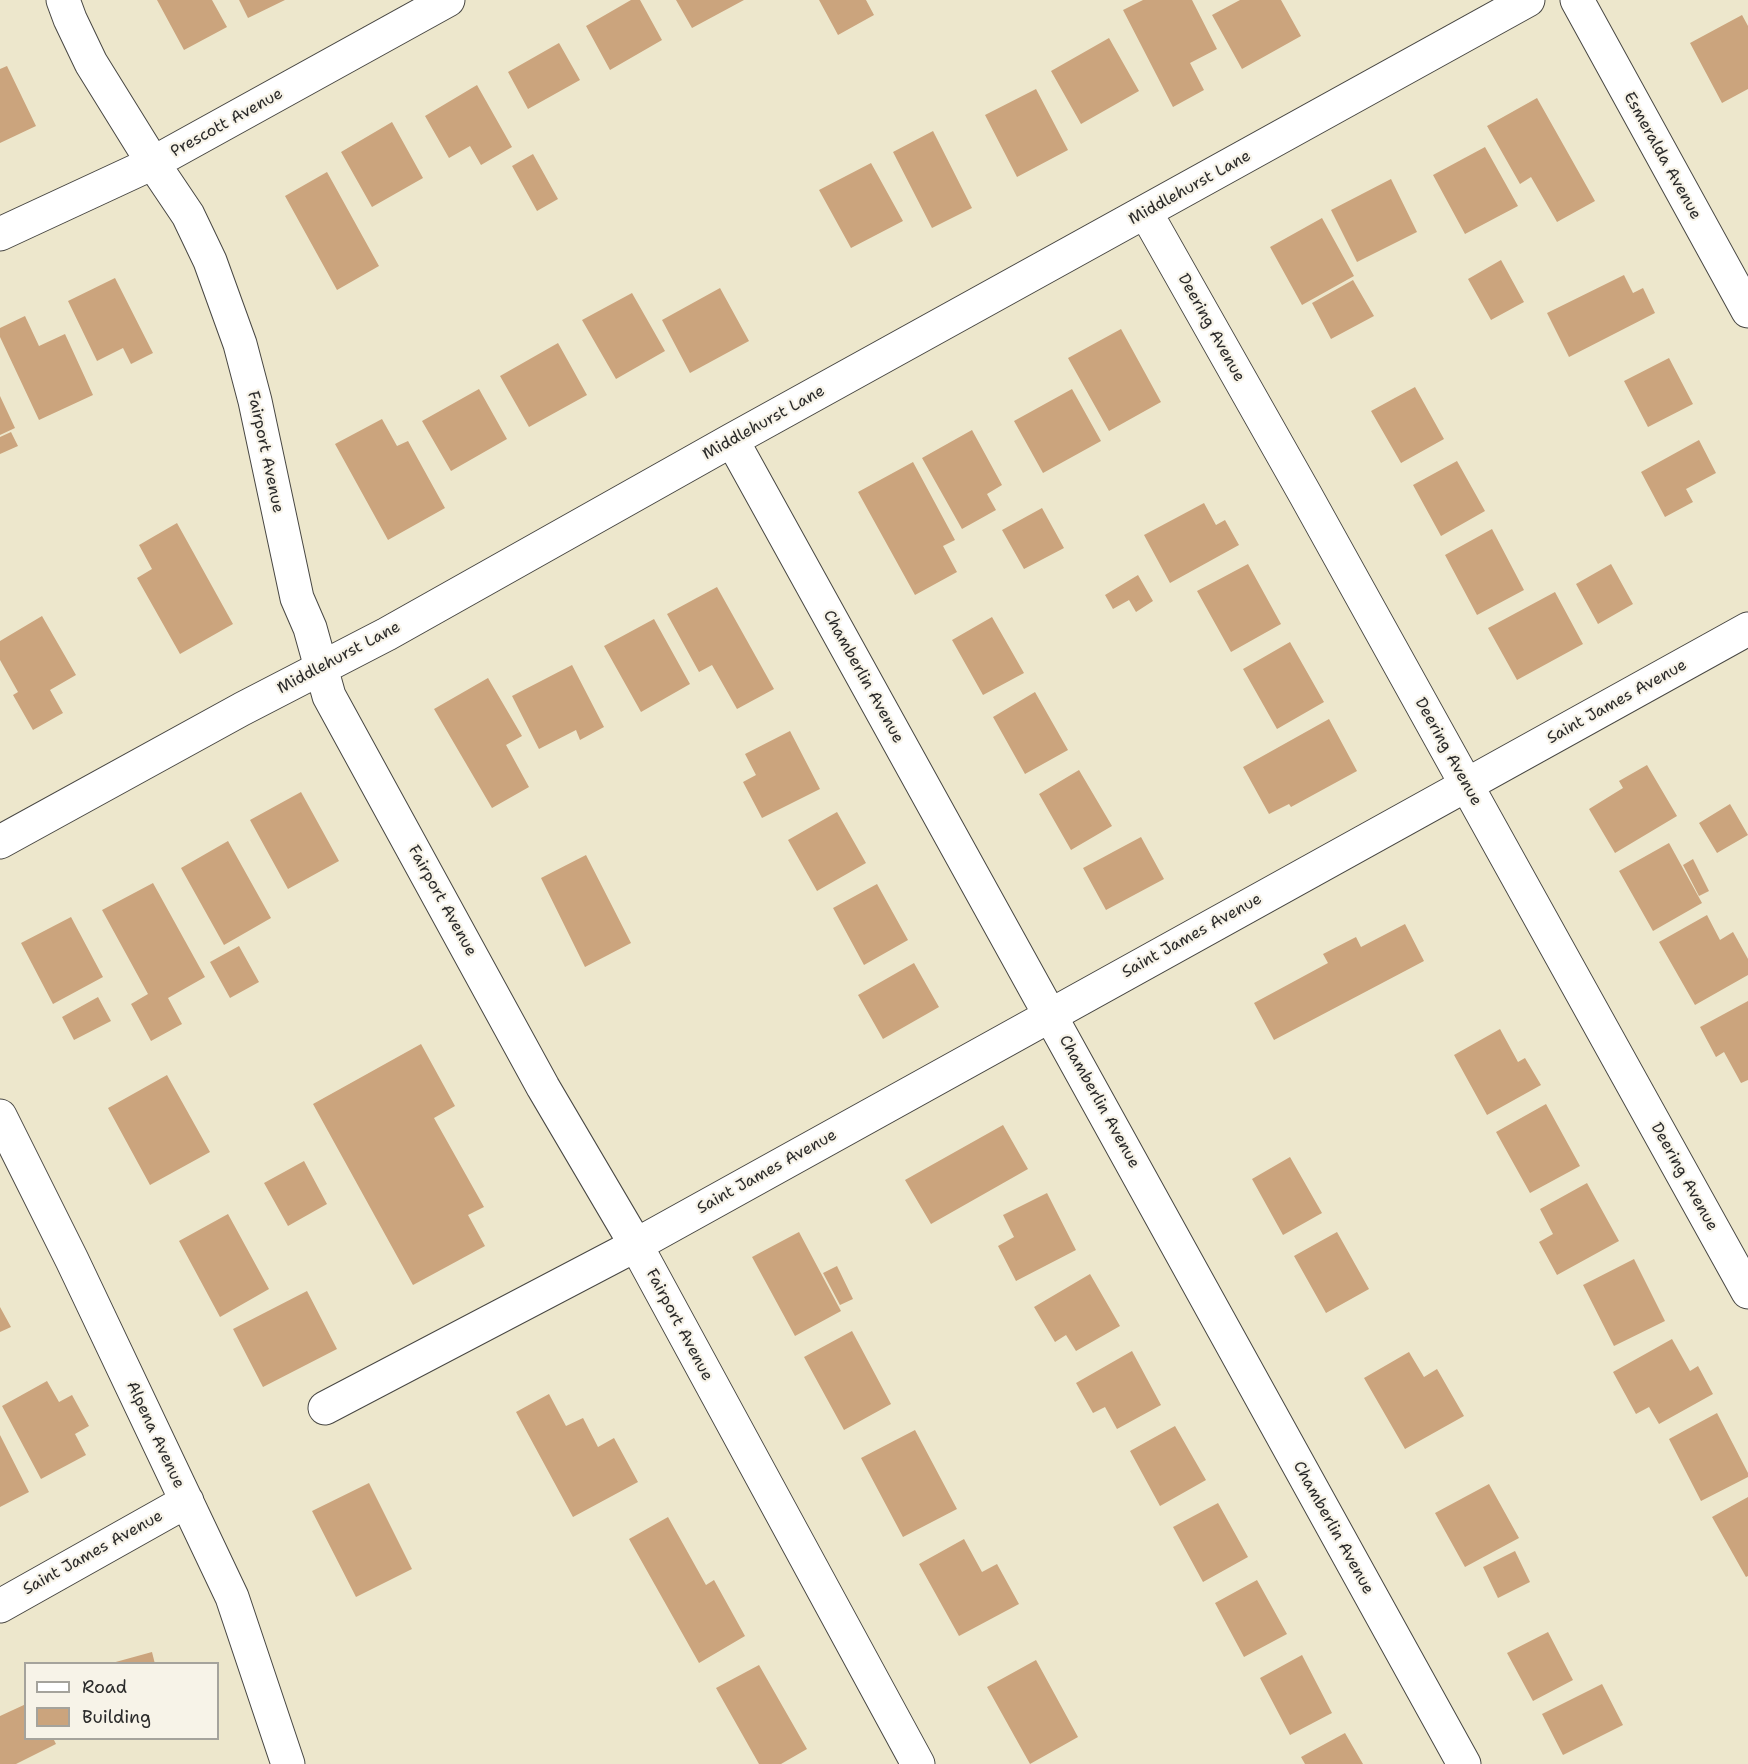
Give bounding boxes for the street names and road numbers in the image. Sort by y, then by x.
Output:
street label: Prescott Avenue [168,84,286,162]
street label: Esmeralda Avenue [1619,89,1705,223]
street label: Middlehurst Lane [1126,147,1254,229]
street label: Deering Avenue [1173,271,1249,385]
street label: Middlehurst Lane [700,382,828,464]
street label: Fairport Avenue [243,389,287,515]
street label: Chamberlin Avenue [818,607,908,747]
street label: Middlehurst Lane [274,617,404,699]
street label: Saint James Avenue [1544,656,1690,748]
street label: Deering Avenue [1410,695,1486,809]
street label: Fairport Avenue [404,842,480,960]
street label: Saint James Avenue [1119,890,1265,982]
street label: Chamberlin Avenue [1054,1032,1144,1172]
street label: Deering Avenue [1646,1120,1722,1234]
street label: Saint James Avenue [694,1126,840,1218]
street label: Fairport Avenue [641,1266,717,1384]
street label: Alpena Avenue [122,1378,188,1492]
street label: Chamberlin Avenue [1288,1458,1378,1598]
street label: Saint James Avenue [20,1507,166,1599]

